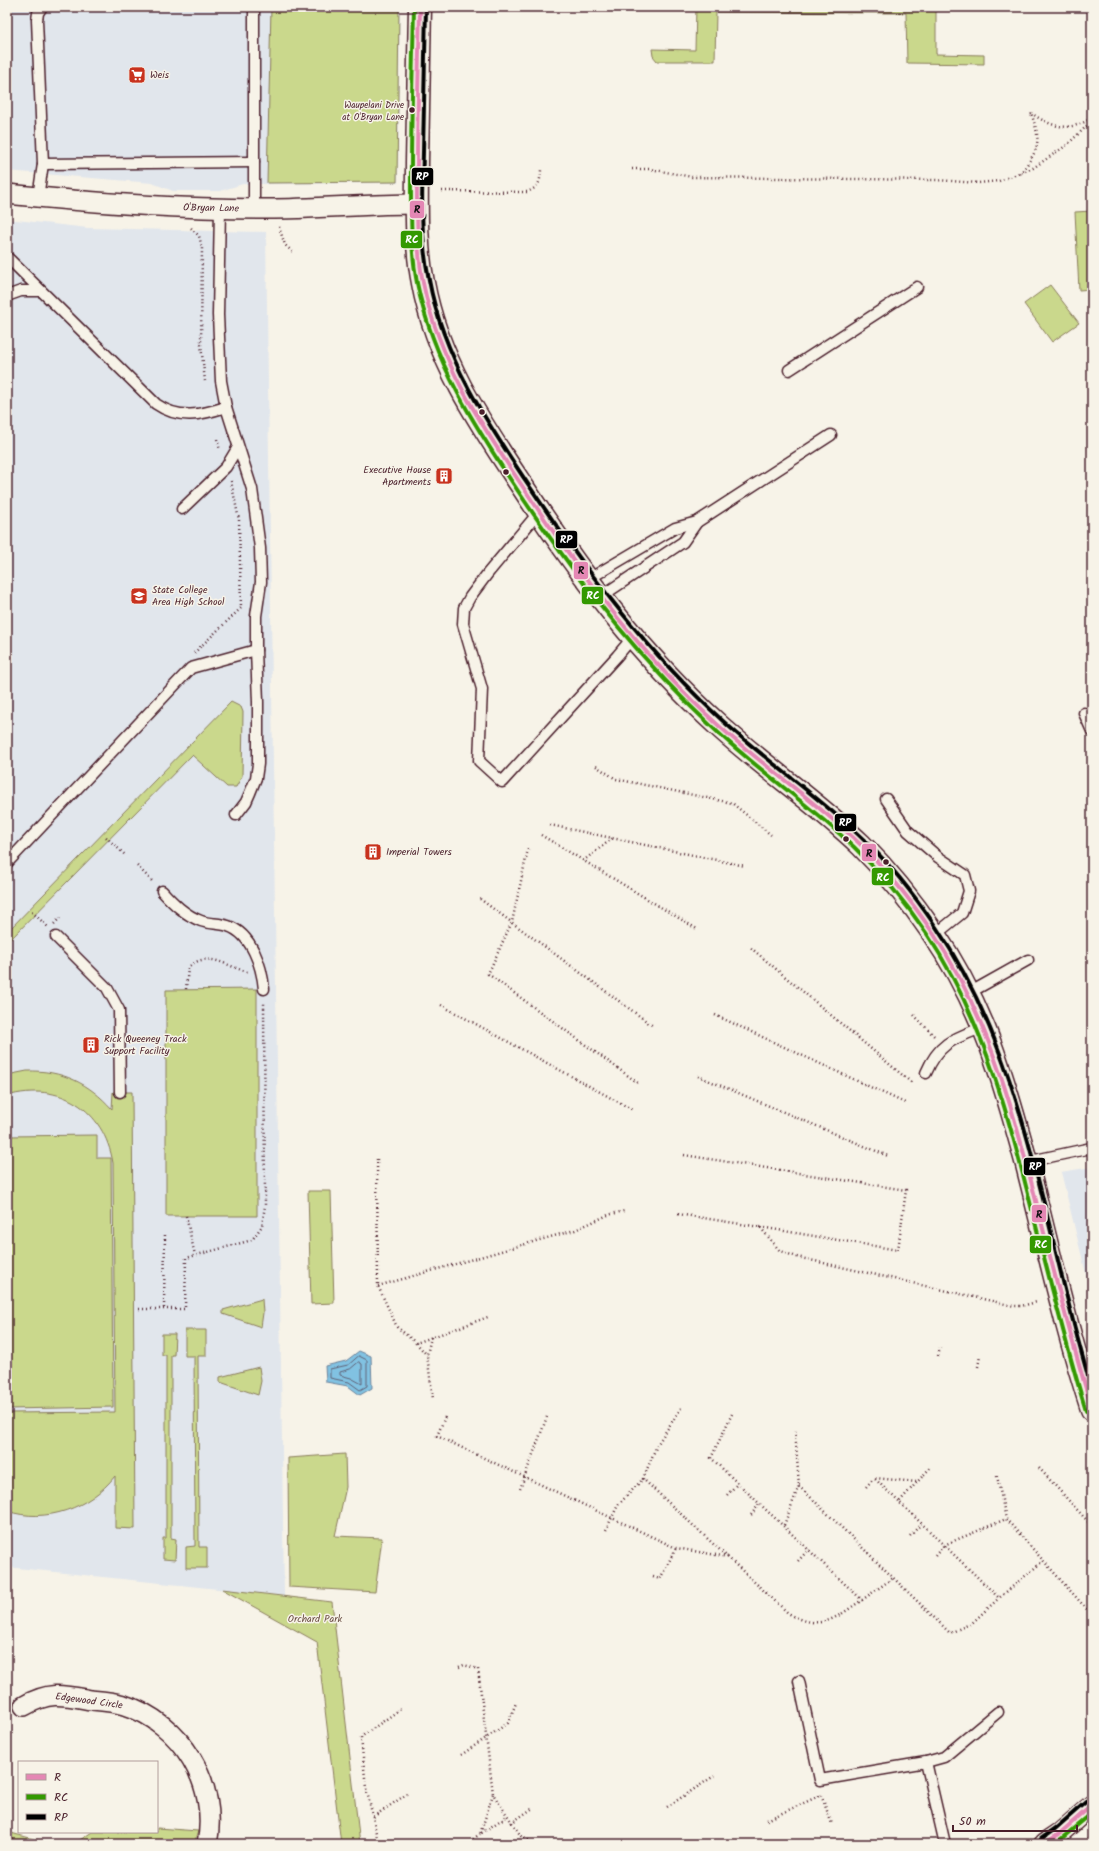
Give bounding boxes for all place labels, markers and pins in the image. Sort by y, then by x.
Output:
supermarket icon: Weis [127,65,147,85]
place label: Weis [150,67,170,83]
place label: Waupelani Drive at O'Bryan Lane [342,98,404,125]
marker: Waupelani Drive at O'Bryan Lane [407,105,417,115]
unlabelled marker [477,407,487,417]
place label: Executive House Apartments [363,462,432,490]
building icon: Executive House Apartments [434,466,454,486]
unlabelled marker [501,467,511,477]
place label: State College Area High School [152,582,225,610]
school or university icon: State College Area High School [129,586,149,606]
unlabelled marker [841,834,851,844]
building icon: Imperial Towers [363,842,383,862]
place label: Imperial Towers [386,844,453,860]
unlabelled marker [881,857,891,867]
place label: Rick Queeney Track Support Facility [104,1031,187,1059]
building icon: Rick Queeney Track Support Facility [81,1035,101,1055]

